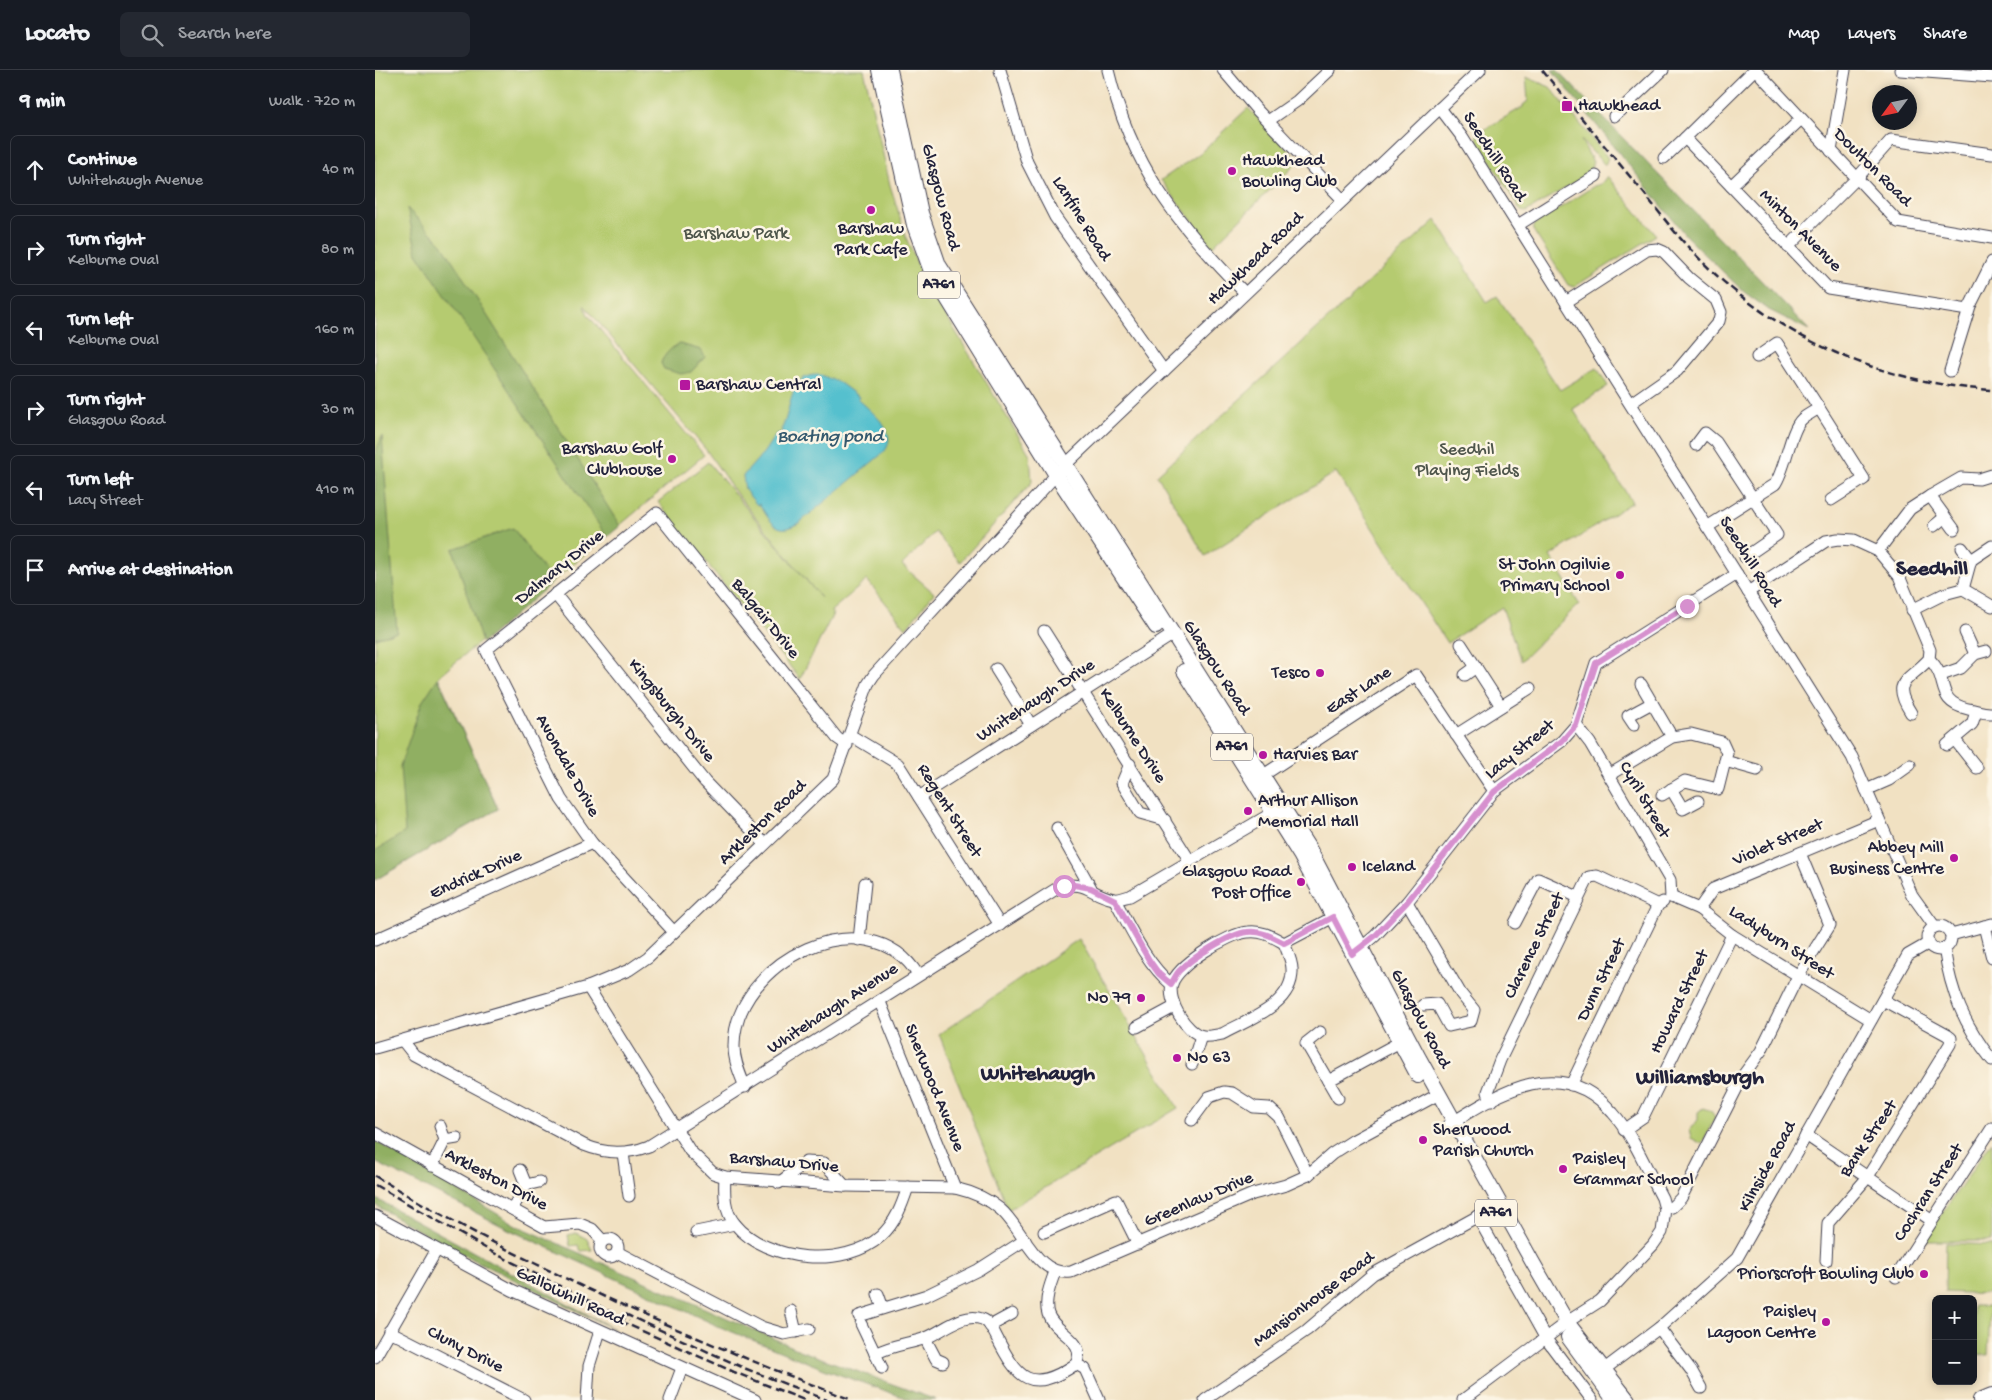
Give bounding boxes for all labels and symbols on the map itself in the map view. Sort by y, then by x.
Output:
north arrow [1872,85,1917,130]
place label: Hawkhead [1578,96,1661,117]
marker: Hawkhead [1560,99,1574,113]
street label: Seedhill Road [1457,108,1532,207]
street label: Doulton Road [1828,124,1917,213]
street label: Glasgow Road [916,142,965,254]
place label: Hawkhead Bowling Club [1241,151,1338,193]
marker: Hawkhead Bowling Club [1226,165,1238,177]
street label: Lanfine Road [1047,173,1116,266]
street label: Minton Avenue [1754,185,1846,277]
marker: Barshaw Park Cafe [865,204,877,216]
street label: Hawkhead Road [1204,207,1309,310]
place label: Barshaw Park Cafe [833,219,908,261]
park label: Barshaw Park [683,224,790,245]
road number: A761 [918,272,960,298]
place label: Barshaw Central [695,375,821,396]
marker: Barshaw Central [678,378,692,392]
water label: Boating pond [777,426,885,449]
place label: Barshaw Golf Clubhouse [561,439,663,481]
park label: Seedhil Playing Fields [1414,440,1520,482]
marker: Barshaw Golf Clubhouse [666,453,678,465]
street label: Seedhill Road [1714,513,1787,612]
street label: Dalmary Drive [511,526,609,611]
place label: St John Ogilvie Primary School [1499,555,1611,597]
district label: Seedhill [1896,557,1968,583]
marker: St John Ogilvie Primary School [1614,569,1626,581]
street label: Balgair Drive [726,574,804,664]
route end [1676,595,1699,618]
street label: Glasgow Road [1177,617,1255,721]
street label: Whitehaugh Drive [973,654,1100,747]
street label: Kingsburgh Drive [623,655,720,767]
street label: East Lane [1322,662,1396,720]
place label: Tesco [1271,663,1310,684]
marker: Tesco [1314,667,1326,679]
street label: Kelburne Drive [1094,685,1171,788]
street label: Avondale Drive [530,711,604,821]
street label: Lacy Street [1481,714,1560,785]
road number: A761 [1211,734,1253,760]
place label: Harvies Bar [1273,745,1359,766]
marker: Harvies Bar [1257,749,1269,761]
street label: Cyril Street [1614,758,1675,844]
street label: Regent Street [912,760,987,863]
street label: Arkleston Road [715,775,812,870]
place label: Arthur Allison Memorial Hall [1258,791,1359,833]
marker: Arthur Allison Memorial Hall [1242,805,1254,817]
street label: Violet Street [1729,814,1828,872]
place label: Abbey Mill Business Centre [1829,838,1945,880]
street label: Endrick Drive [427,845,526,905]
marker: Abbey Mill Business Centre [1948,852,1960,864]
place label: Iceland [1362,857,1416,878]
marker: Iceland [1346,861,1358,873]
place label: Glasgow Road Post Office [1182,862,1292,904]
route start [1053,875,1076,898]
marker: Glasgow Road Post Office [1295,876,1307,888]
street label: Clarence Street [1500,888,1570,1003]
street label: Ladyburn Street [1724,901,1839,986]
street label: Dunn Street [1572,934,1632,1026]
street label: Howard Street [1646,945,1715,1057]
street label: Whitehaugh Avenue [764,958,903,1059]
street label: Glasgow Road [1385,966,1456,1073]
place label: No 79 [1087,988,1131,1009]
marker: No 79 [1135,992,1147,1004]
street label: Sherwood Avenue [899,1021,969,1155]
place label: No 63 [1187,1048,1231,1069]
marker: No 63 [1171,1052,1183,1064]
district label: Whitehaugh [980,1062,1095,1088]
district label: Williamsburgh [1635,1066,1764,1092]
street label: Bank Street [1835,1095,1903,1182]
street label: Kilnside Road [1735,1117,1802,1216]
place label: Sherwood Parish Church [1432,1120,1534,1162]
marker: Sherwood Parish Church [1417,1134,1429,1146]
street label: Cochran Street [1890,1139,1969,1246]
street label: Arkleston Drive [441,1144,552,1216]
street label: Barshaw Drive [728,1148,840,1178]
place label: Paisley Grammar School [1572,1149,1694,1191]
marker: Paisley Grammar School [1557,1163,1569,1175]
street label: Greenlaw Drive [1141,1167,1257,1232]
road number: A761 [1475,1200,1517,1226]
street label: Mansionhouse Road [1249,1247,1380,1352]
street label: Gallowhill Road [512,1263,629,1332]
place label: Priorscroft Bowling Club [1736,1264,1914,1285]
marker: Priorscroft Bowling Club [1918,1268,1930,1280]
place label: Paisley Lagoon Centre [1707,1302,1817,1344]
marker: Paisley Lagoon Centre [1820,1316,1832,1328]
street label: Cluny Drive [423,1322,507,1379]

